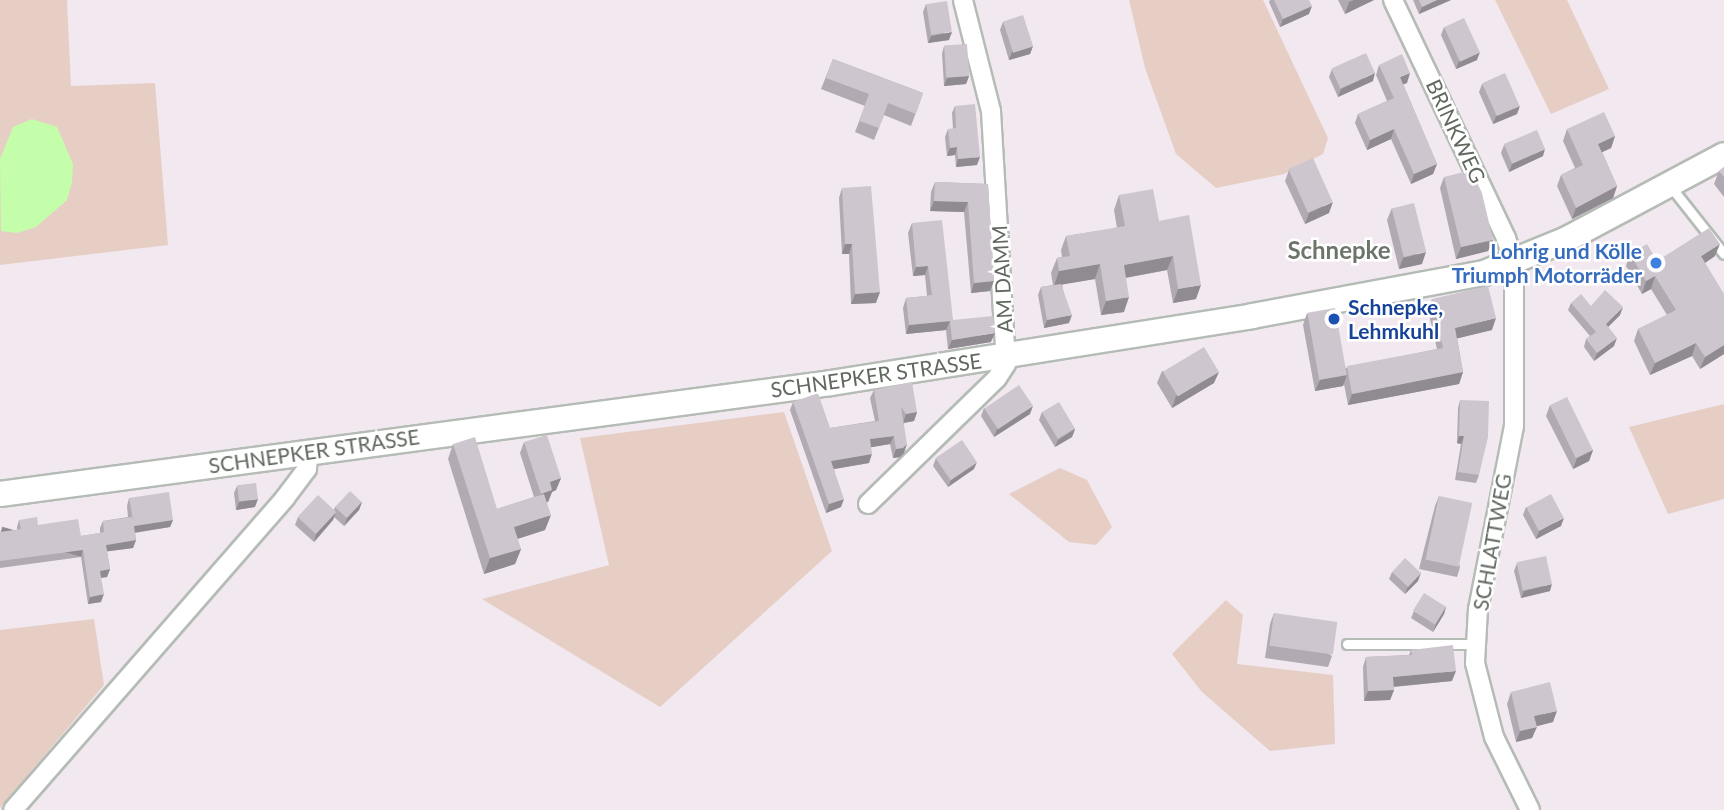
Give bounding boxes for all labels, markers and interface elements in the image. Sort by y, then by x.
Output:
street label: BRINKWEG [1421,75,1491,187]
street label: AM DAMM [987,224,1017,334]
district label: Schnepke [1287,236,1391,264]
place label: Lohrig und Kölle Triumph Motorräder [1452,238,1642,288]
marker: Lohrig und Kölle Triumph Motorräder [1648,255,1664,271]
place label: Schnepke, Lehmkuhl [1348,294,1443,344]
marker: Schnepke, Lehmkuhl [1326,311,1342,327]
street label: SCHNEPKER STRASSE [769,348,983,402]
street label: SCHNEPKER STRASSE [207,424,421,478]
street label: SCHLATTWEG [1468,472,1516,612]

